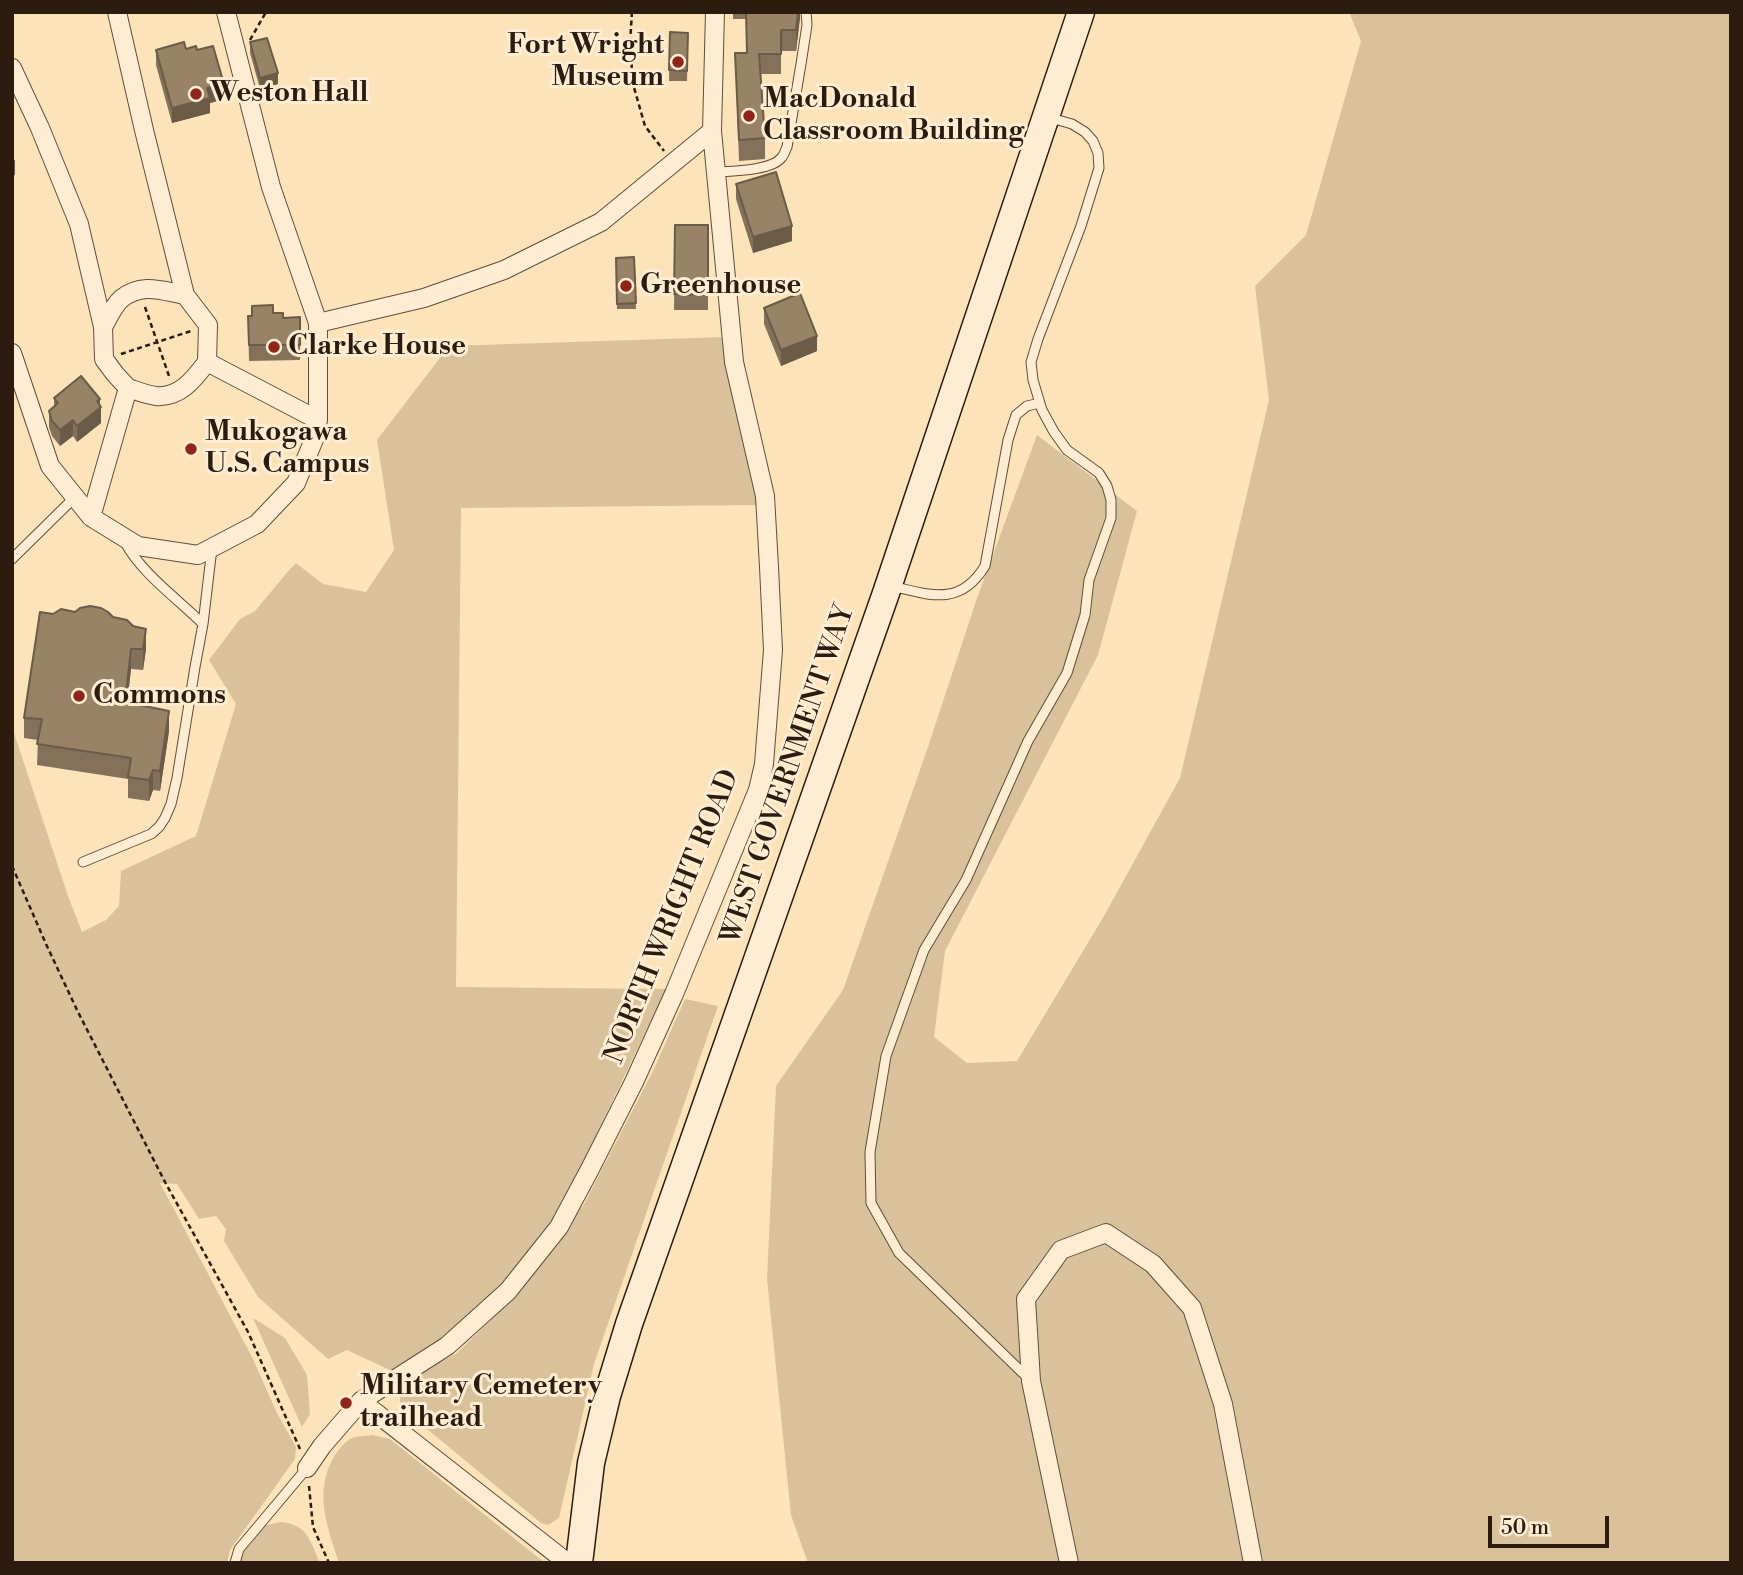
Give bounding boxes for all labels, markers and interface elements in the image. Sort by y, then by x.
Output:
place label: Fort Wright Museum [507,29,664,95]
marker: Fort Wright Museum [670,54,686,70]
place label: Weston Hall [210,77,369,111]
place label: MacDonald Classroom Building [763,83,1024,149]
marker: Weston Hall [188,86,204,102]
marker: MacDonald Classroom Building [741,108,757,124]
place label: Greenhouse [640,269,801,303]
marker: Greenhouse [618,278,634,294]
place label: Clarke House [288,330,466,364]
marker: Clarke House [266,339,282,355]
place label: Mukogawa U.S. Campus [205,416,369,482]
marker: Mukogawa U.S. Campus [183,441,199,457]
street label: WEST GOVERNMENT WAY [715,601,863,949]
place label: Commons [93,679,226,713]
marker: Commons [71,688,87,704]
street label: NORTH WRIGHT ROAD [599,765,747,1069]
place label: Military Cemetery trailhead [360,1370,602,1436]
marker: Military Cemetery trailhead [338,1395,354,1411]
scale bar [1491,1502,1612,1546]
text: 50 m [1501,1515,1549,1541]

